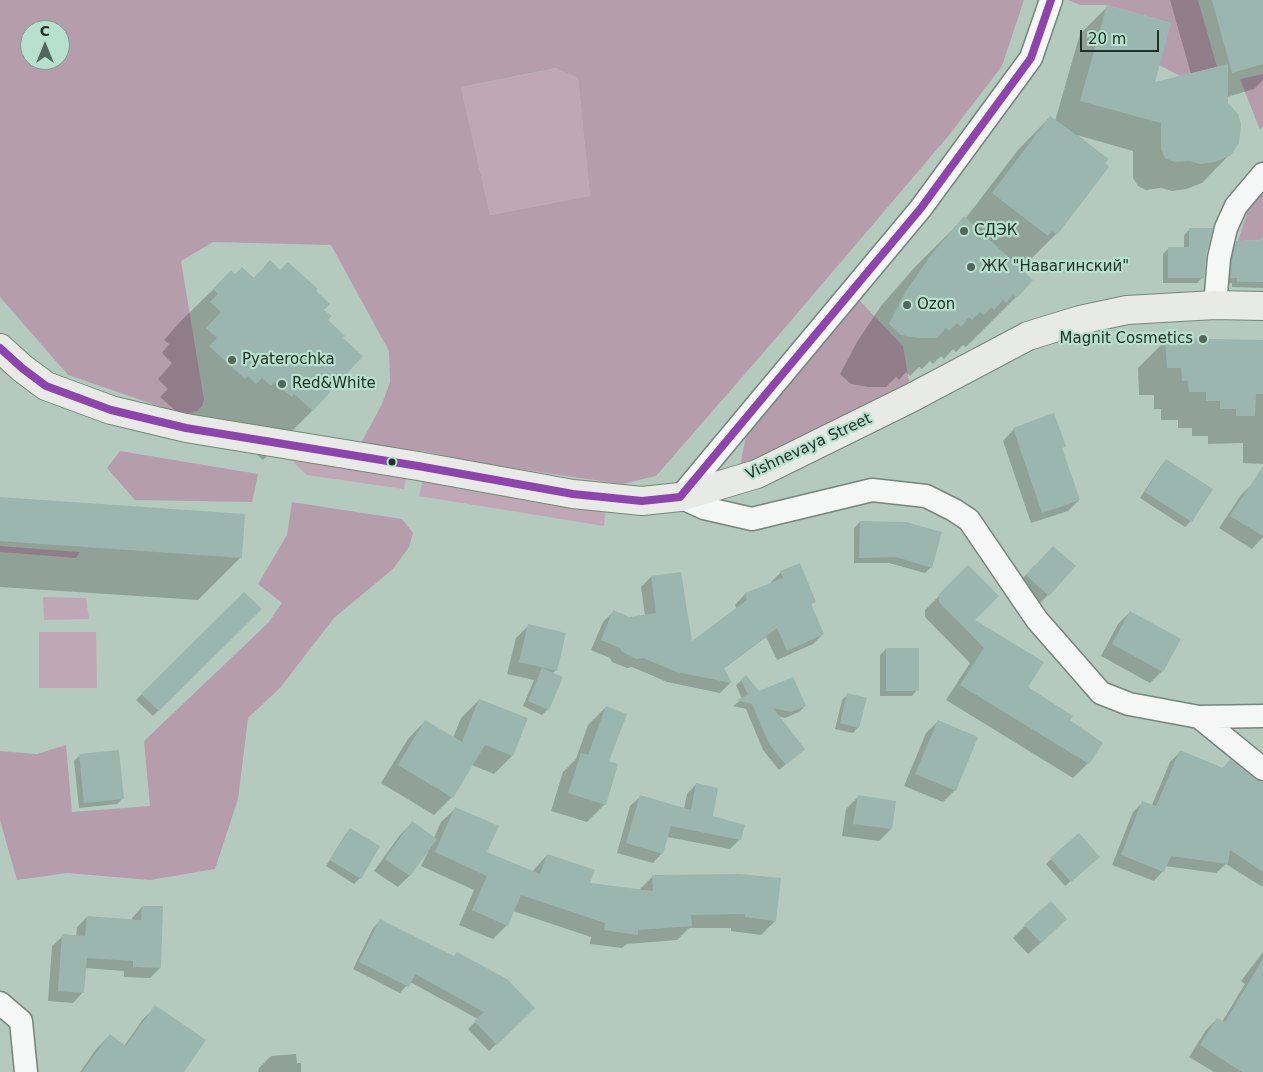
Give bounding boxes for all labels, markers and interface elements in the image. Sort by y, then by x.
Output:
north arrow [20,20,70,70]
scale bar [1083,20,1162,52]
text: С [40,23,50,39]
text: 20 m [1088,30,1126,48]
place label: СДЭК [974,222,1017,240]
marker: СДЭК [958,225,970,237]
place label: ЖК "Навагинский" [981,258,1129,276]
marker: ЖК "Навагинский" [965,261,977,273]
place label: Ozon [917,296,955,314]
marker: Ozon [901,299,913,311]
place label: Magnit Cosmetics [1060,330,1193,348]
marker: Magnit Cosmetics [1197,333,1209,345]
place label: Pyaterochka [242,351,335,369]
marker: Pyaterochka [226,354,238,366]
place label: Red&White [292,375,376,393]
marker: Red&White [276,378,288,390]
street label: Vishnevaya Street [743,410,875,484]
unlabelled marker [387,457,397,467]

